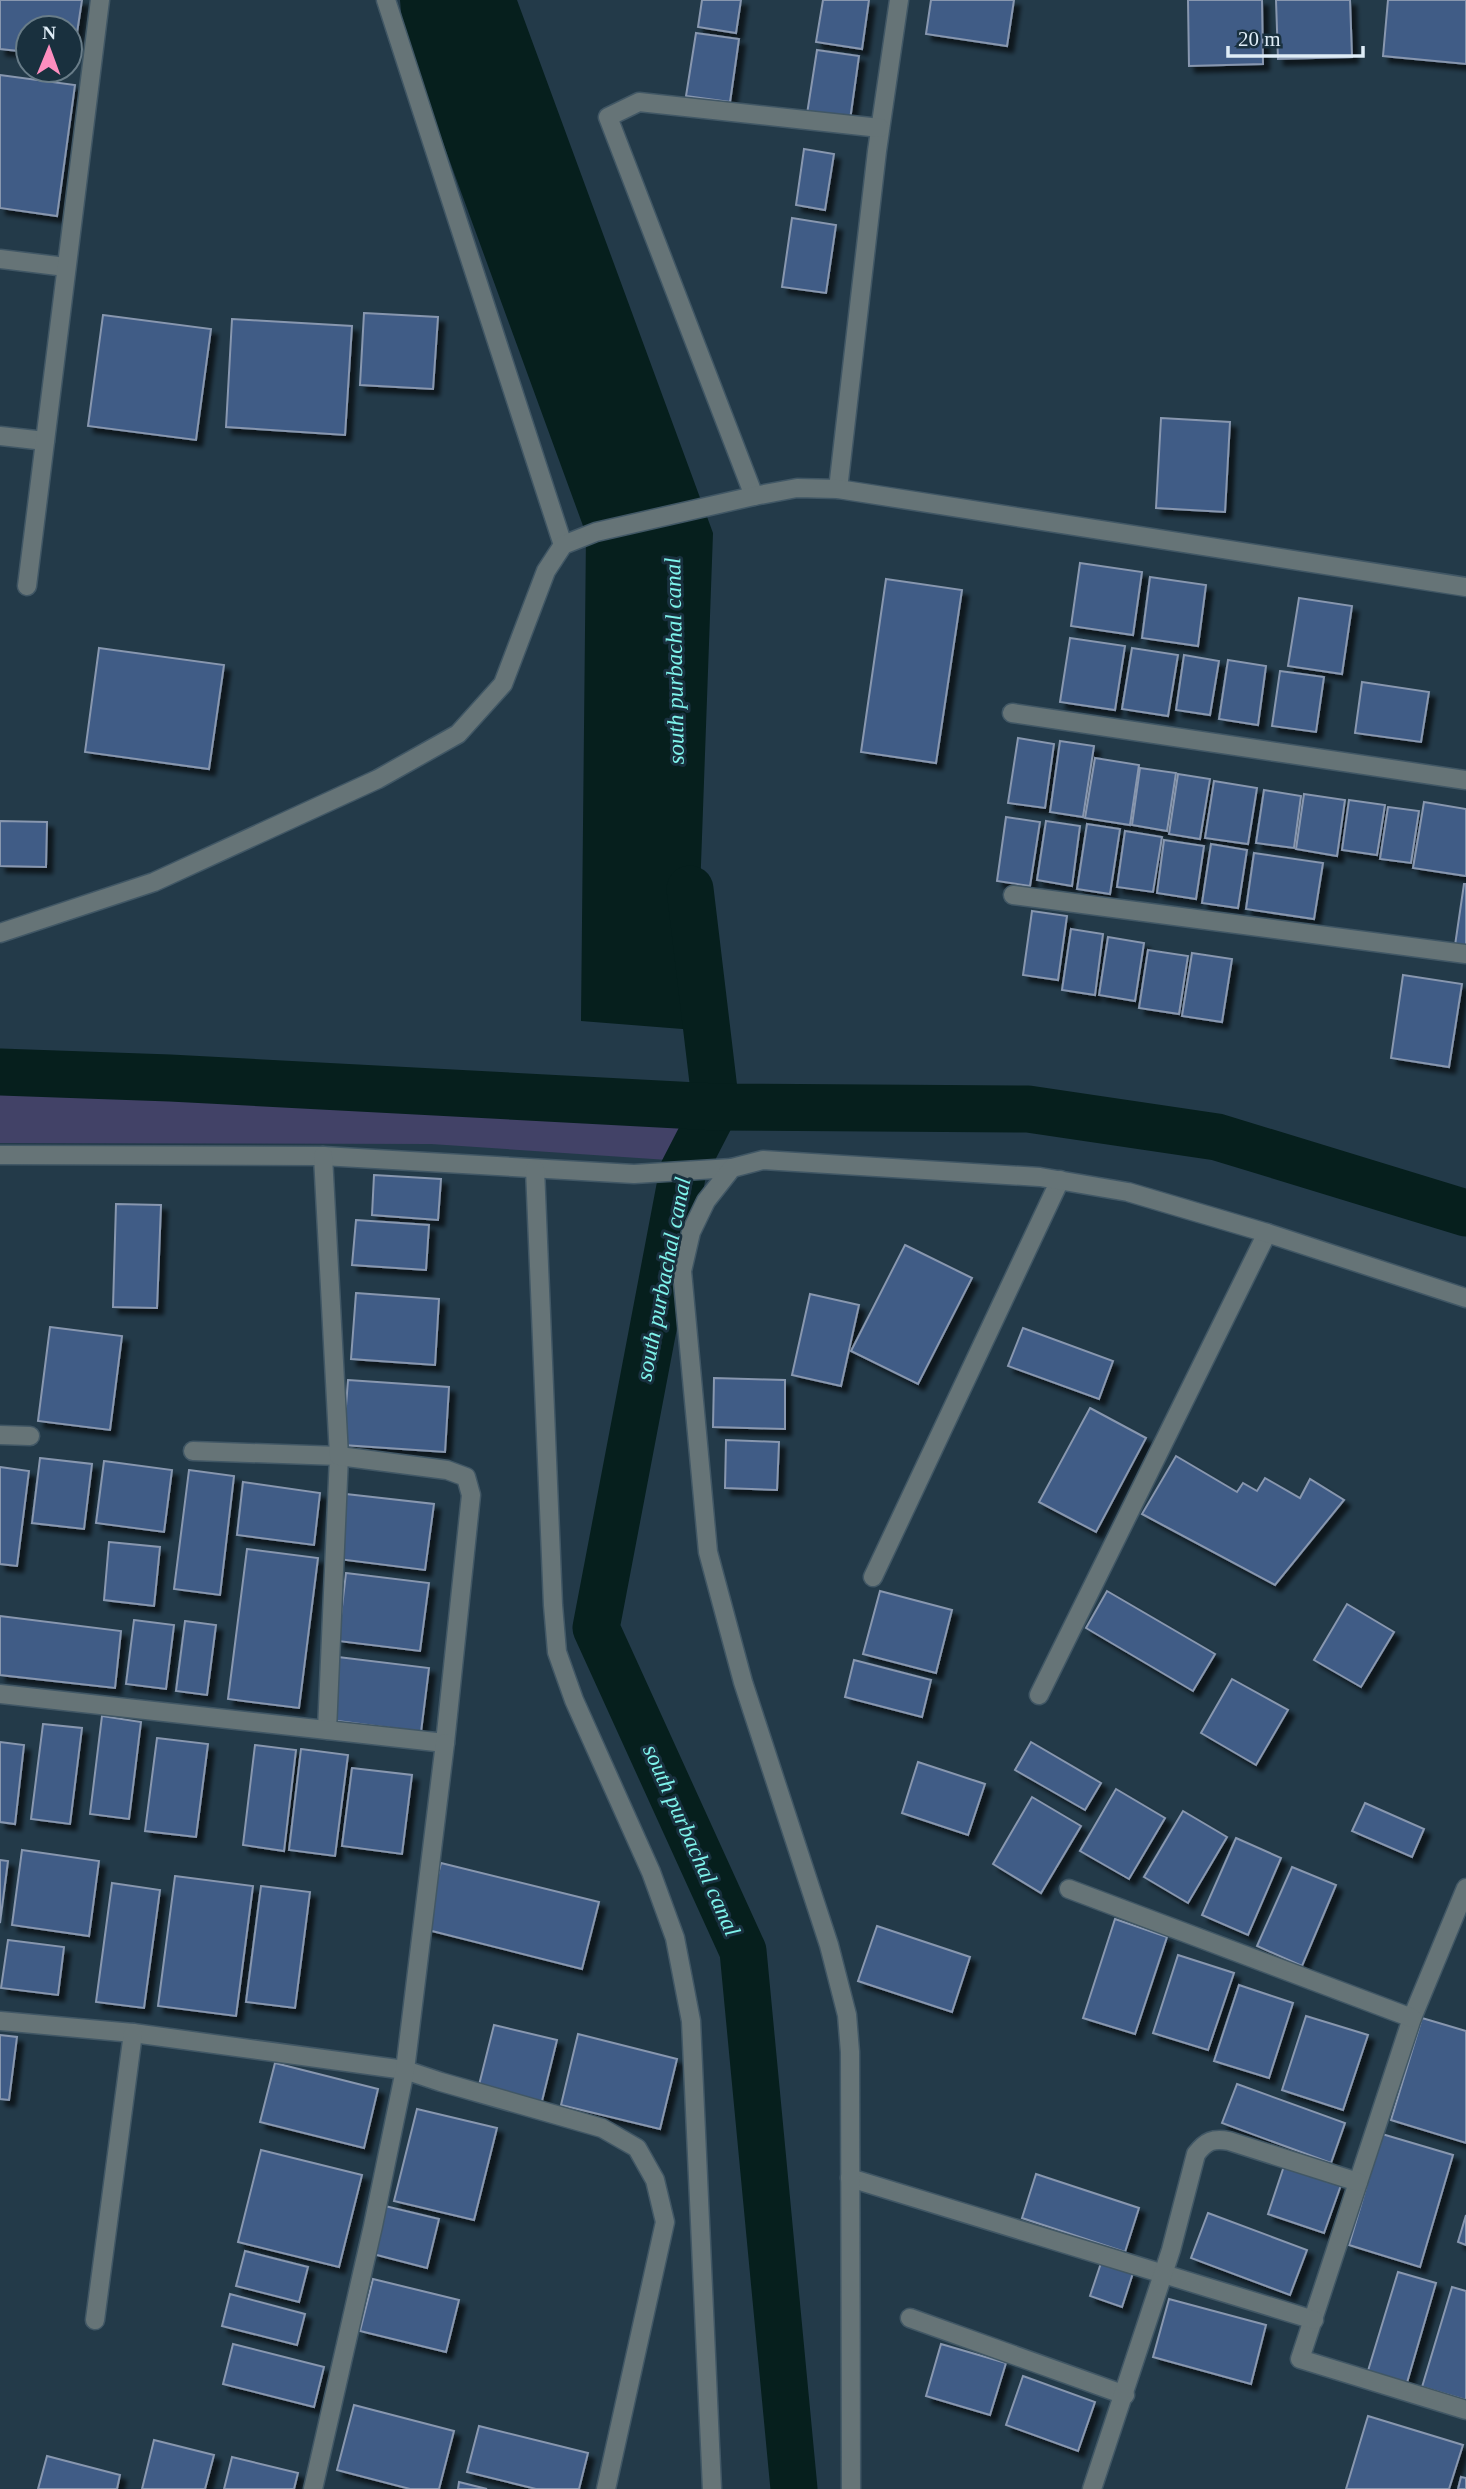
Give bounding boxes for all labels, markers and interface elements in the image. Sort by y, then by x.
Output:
north arrow [14,14,84,84]
scale bar [1228,14,1363,58]
text: N [42,22,57,43]
text: 20 m [1238,27,1281,51]
water label: south purbachal canal [660,557,689,765]
water label: south purbachal canal [631,1175,696,1383]
water label: south purbachal canal [638,1741,745,1940]

